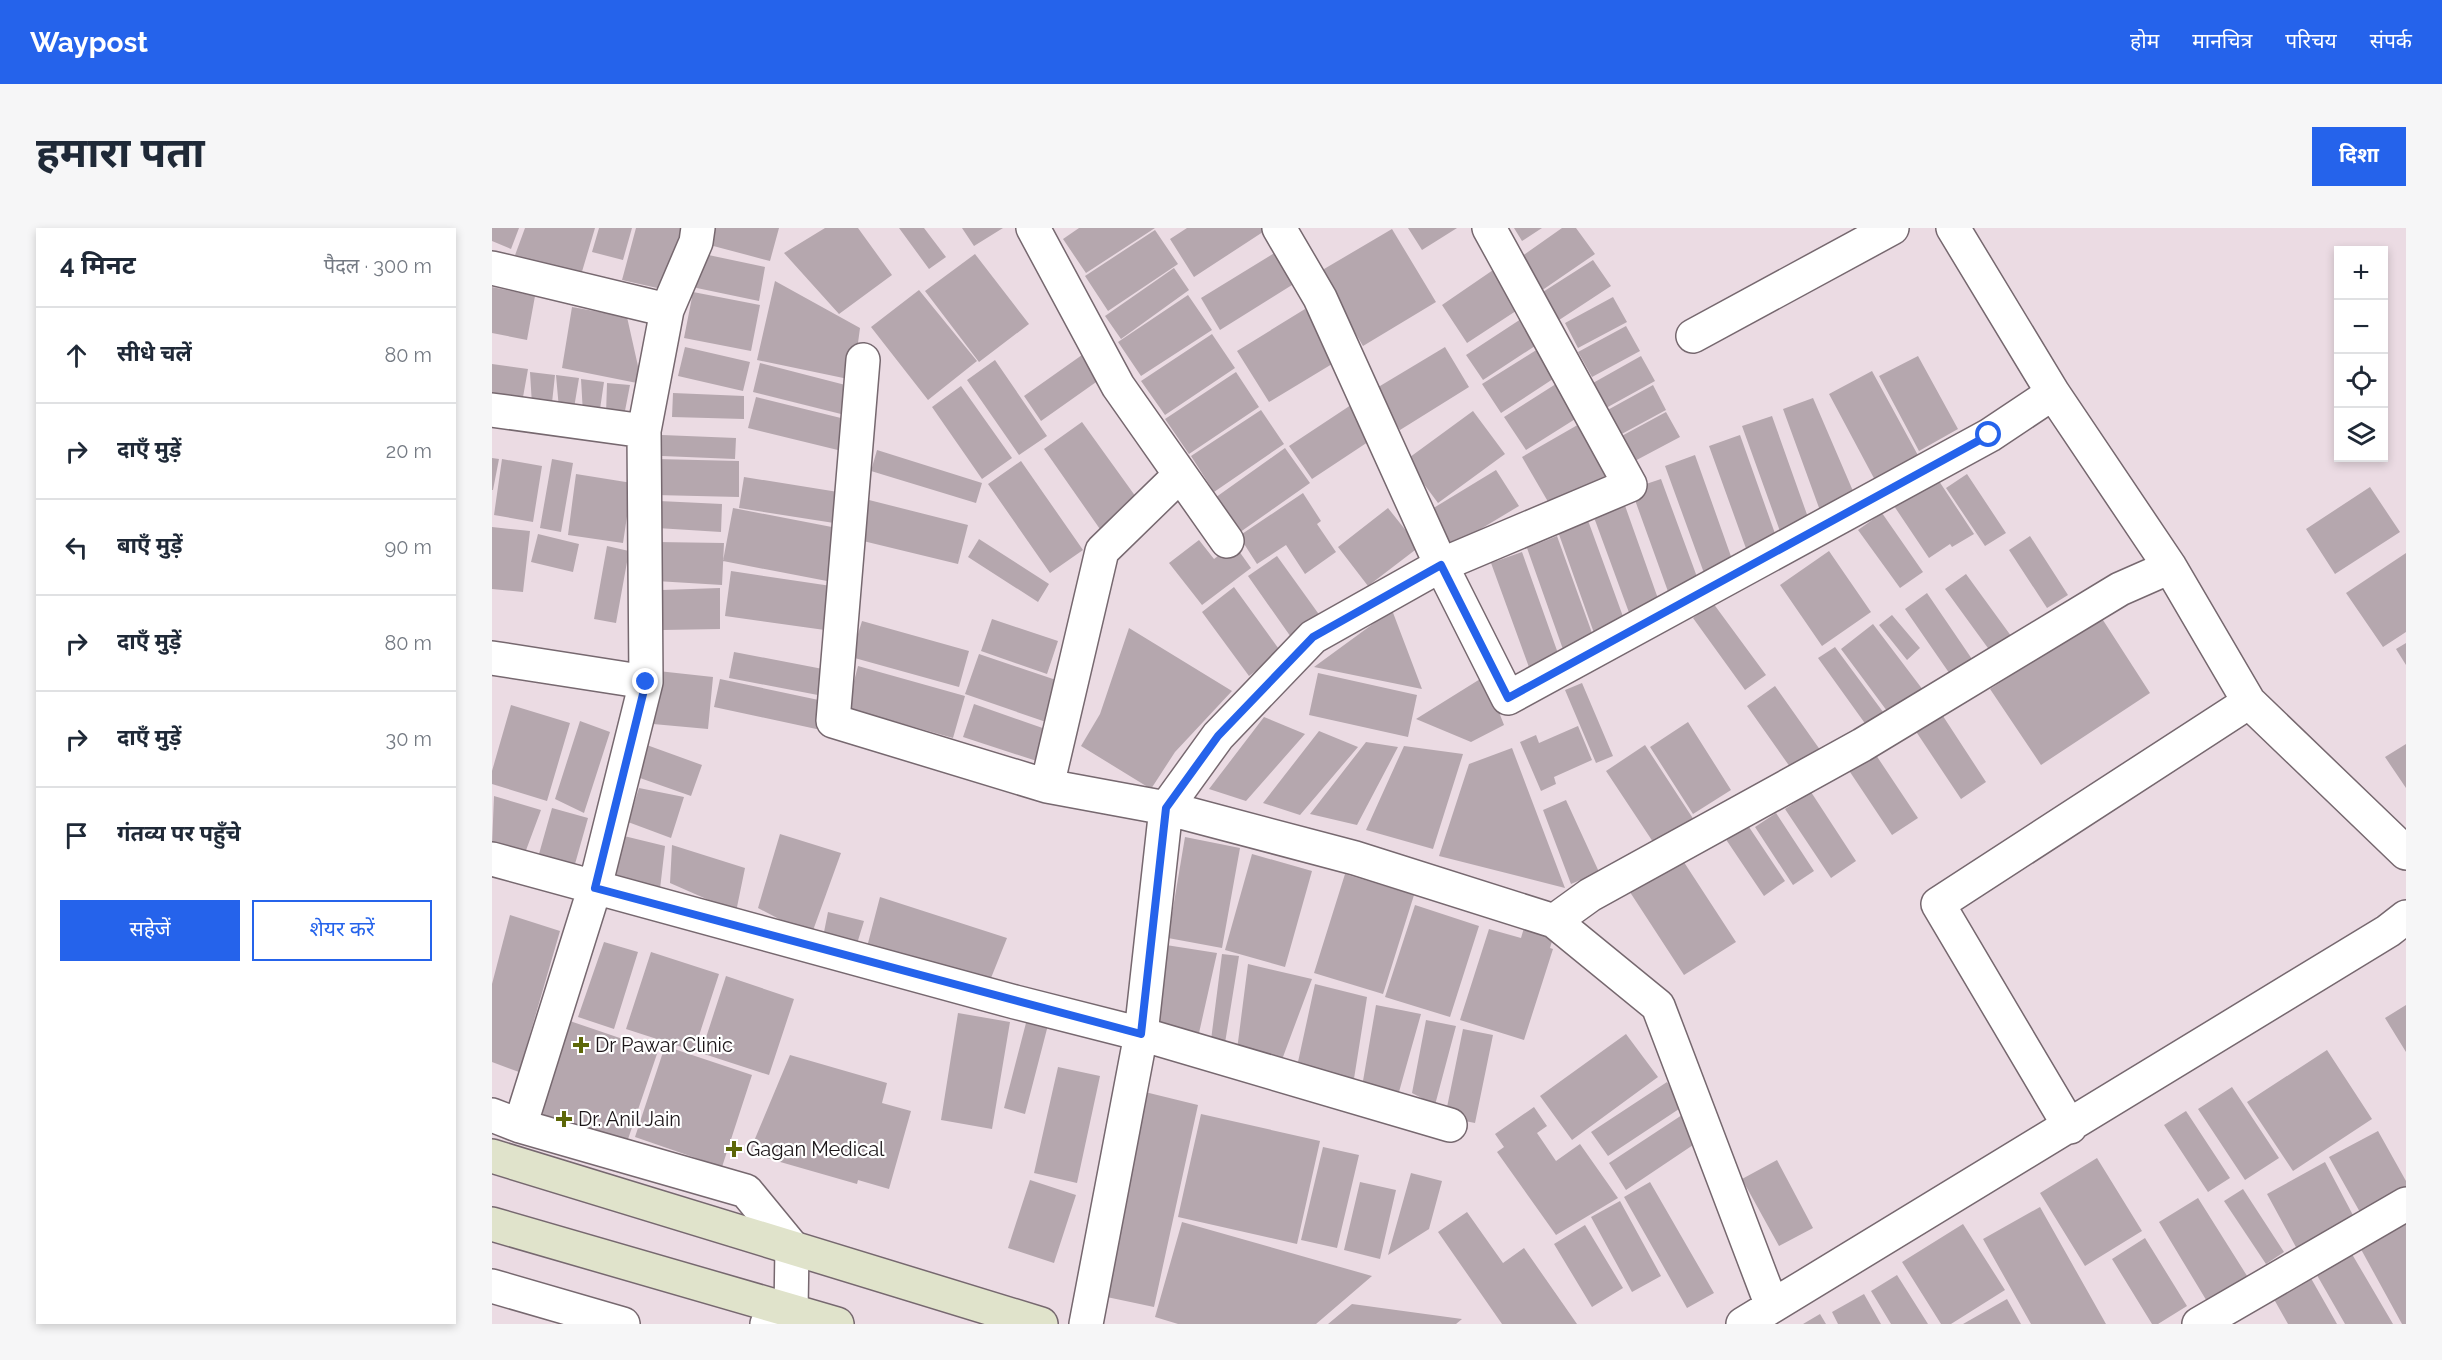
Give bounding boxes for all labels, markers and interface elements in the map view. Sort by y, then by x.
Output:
text: Waypost [30,26,148,59]
text: होम [2130,28,2159,53]
text: मानचित्र [2192,28,2252,53]
text: परिचय [2285,28,2337,53]
text: संपर्क [2370,28,2412,53]
button: दिशा [2312,127,2406,186]
text: हमारा पता [36,128,205,177]
map controls [2334,246,2388,462]
button: + [2334,246,2388,300]
text: 4 मिनट [60,250,136,280]
text: पैदल · 300 m [324,254,432,278]
button: − [2334,300,2388,354]
icon: ahead [60,339,93,372]
text: सीधे चलें [117,340,192,366]
text: 80 m [384,343,432,367]
button: locate [2334,354,2388,408]
button: layers [2334,408,2388,462]
route start [1975,421,2001,447]
icon: right [60,435,93,468]
text: दाएँ मुड़ें [117,436,181,462]
text: 20 m [386,439,432,463]
icon: left [60,531,93,564]
text: बाएँ मुड़ें [117,532,183,558]
text: 90 m [385,535,432,559]
icon: right [60,627,93,660]
text: दाएँ मुड़ें [117,628,181,654]
text: 80 m [384,631,432,655]
route end [632,668,658,694]
icon: right [60,723,93,756]
text: दाएँ मुड़ें [117,724,181,750]
text: 30 m [386,727,432,751]
icon: arrive [60,819,93,852]
text: गंतव्य पर पहुँचे [117,820,241,846]
button: सहेजें [60,900,240,961]
button: शेयर करें [252,900,432,961]
place label: Dr Pawar Clinic [595,1033,733,1057]
marker: Dr Pawar Clinic [572,1036,590,1054]
place label: Dr. Anil Jain [578,1107,681,1131]
marker: Dr. Anil Jain [555,1110,573,1128]
place label: Gagan Medical [746,1137,885,1161]
marker: Gagan Medical [727,1142,741,1156]

